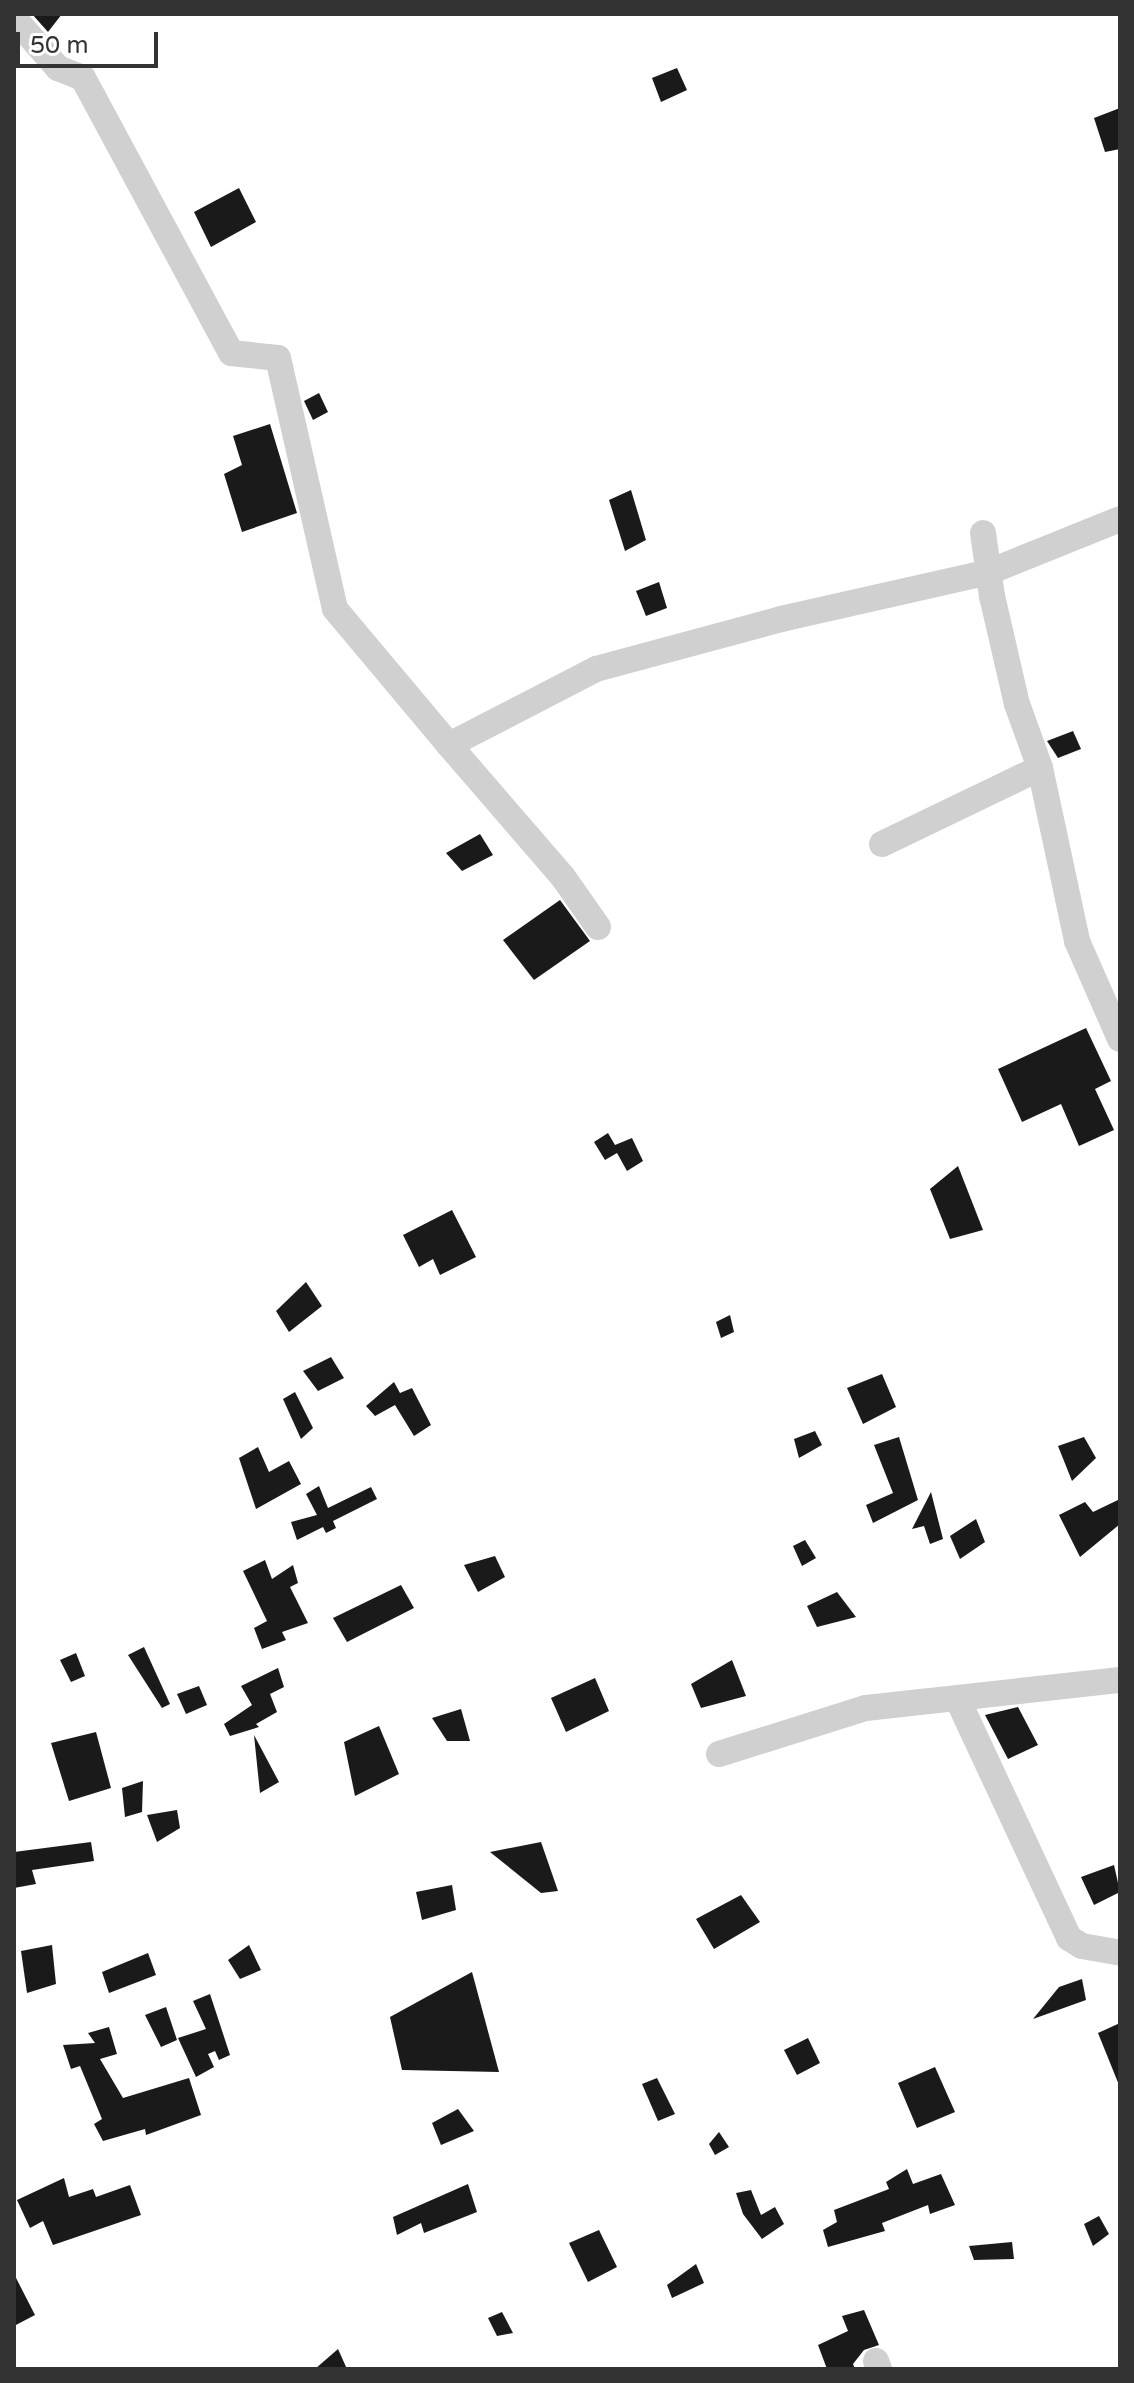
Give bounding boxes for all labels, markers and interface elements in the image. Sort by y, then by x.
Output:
scale bar [20,16,162,66]
text: 50 m [30,31,88,60]

